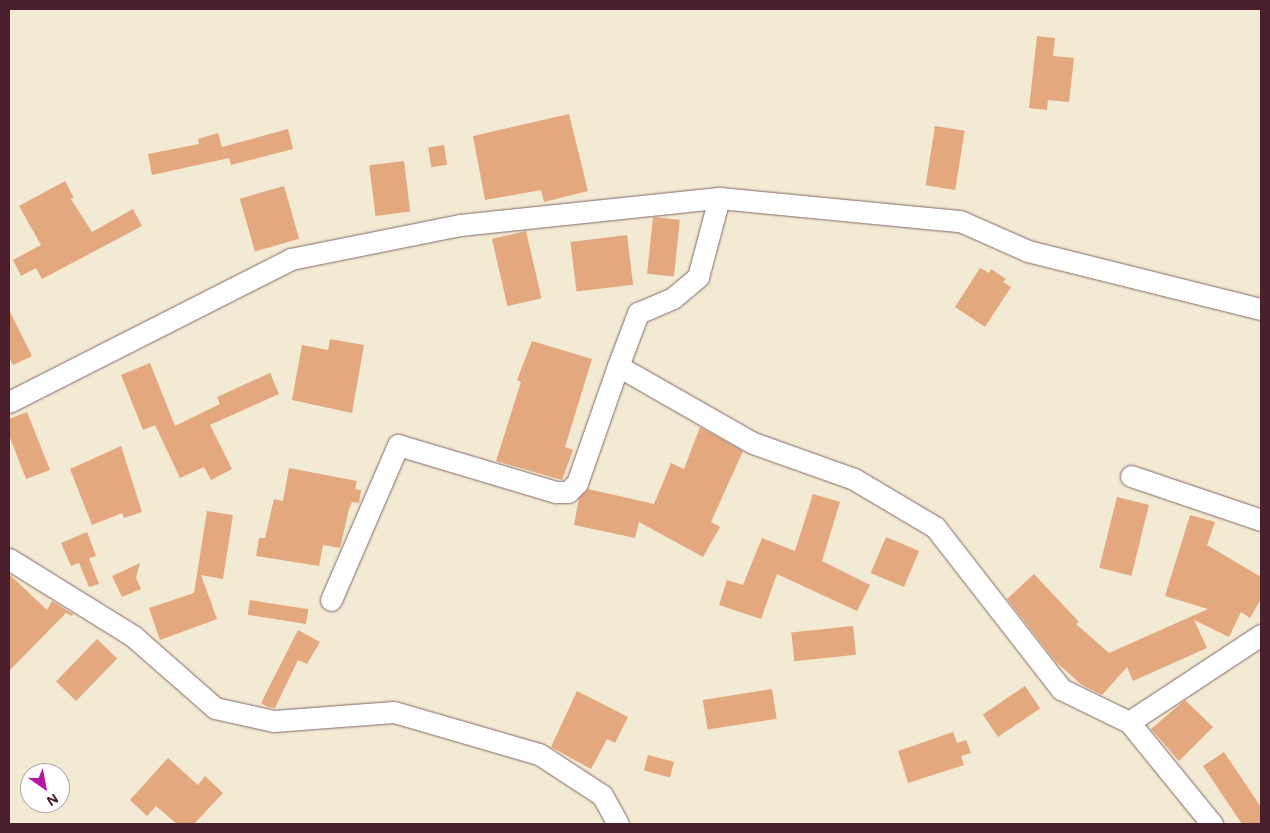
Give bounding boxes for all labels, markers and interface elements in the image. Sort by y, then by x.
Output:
north arrow [20,763,70,813]
text: N [43,789,63,811]

